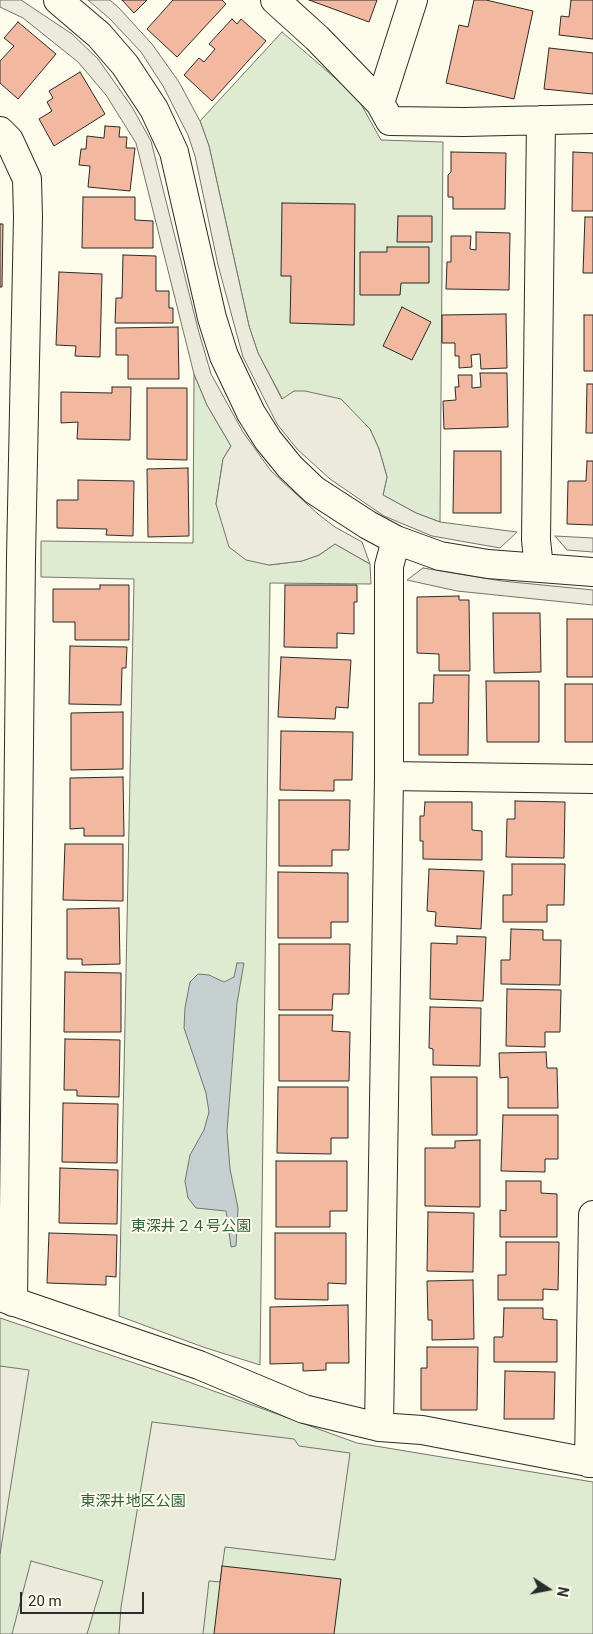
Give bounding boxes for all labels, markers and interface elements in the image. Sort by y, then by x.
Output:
park label: 東深井２４号公園 [131,1218,251,1236]
park label: 東深井地区公園 [81,1493,185,1511]
north arrow [523,1564,573,1614]
scale bar [22,1582,146,1614]
text: N [554,1585,572,1598]
text: 20 m [28,1592,62,1610]

